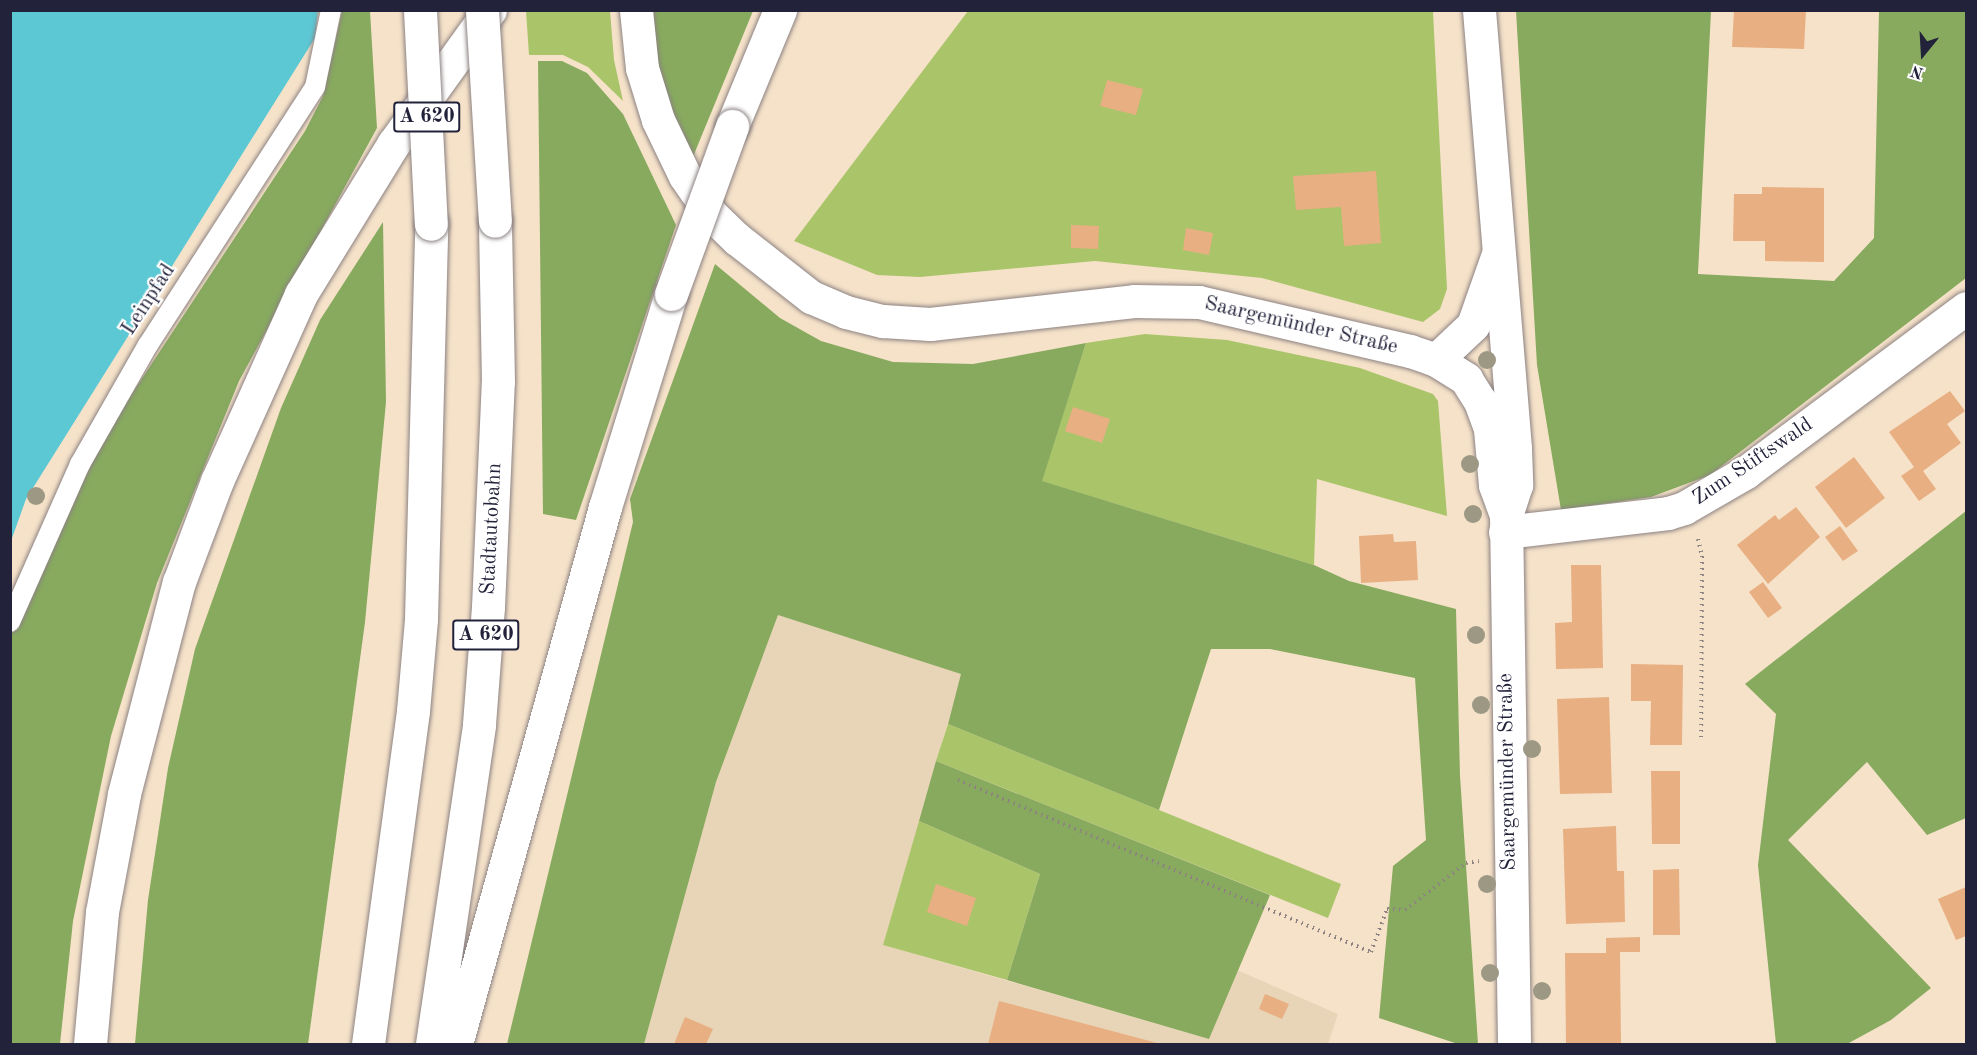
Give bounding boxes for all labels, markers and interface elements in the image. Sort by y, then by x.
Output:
north arrow [1893,24,1953,84]
text: N [1909,62,1926,81]
road number: A 620 [392,100,462,134]
street label: Leinpfad [117,260,181,340]
street label: Saargemünder Straße [1202,291,1400,361]
street label: Zum Stiftswald [1688,413,1818,511]
street label: Stadtautobahn [476,462,508,596]
road number: A 620 [452,618,520,652]
street label: Saargemünder Straße [1494,673,1522,871]

